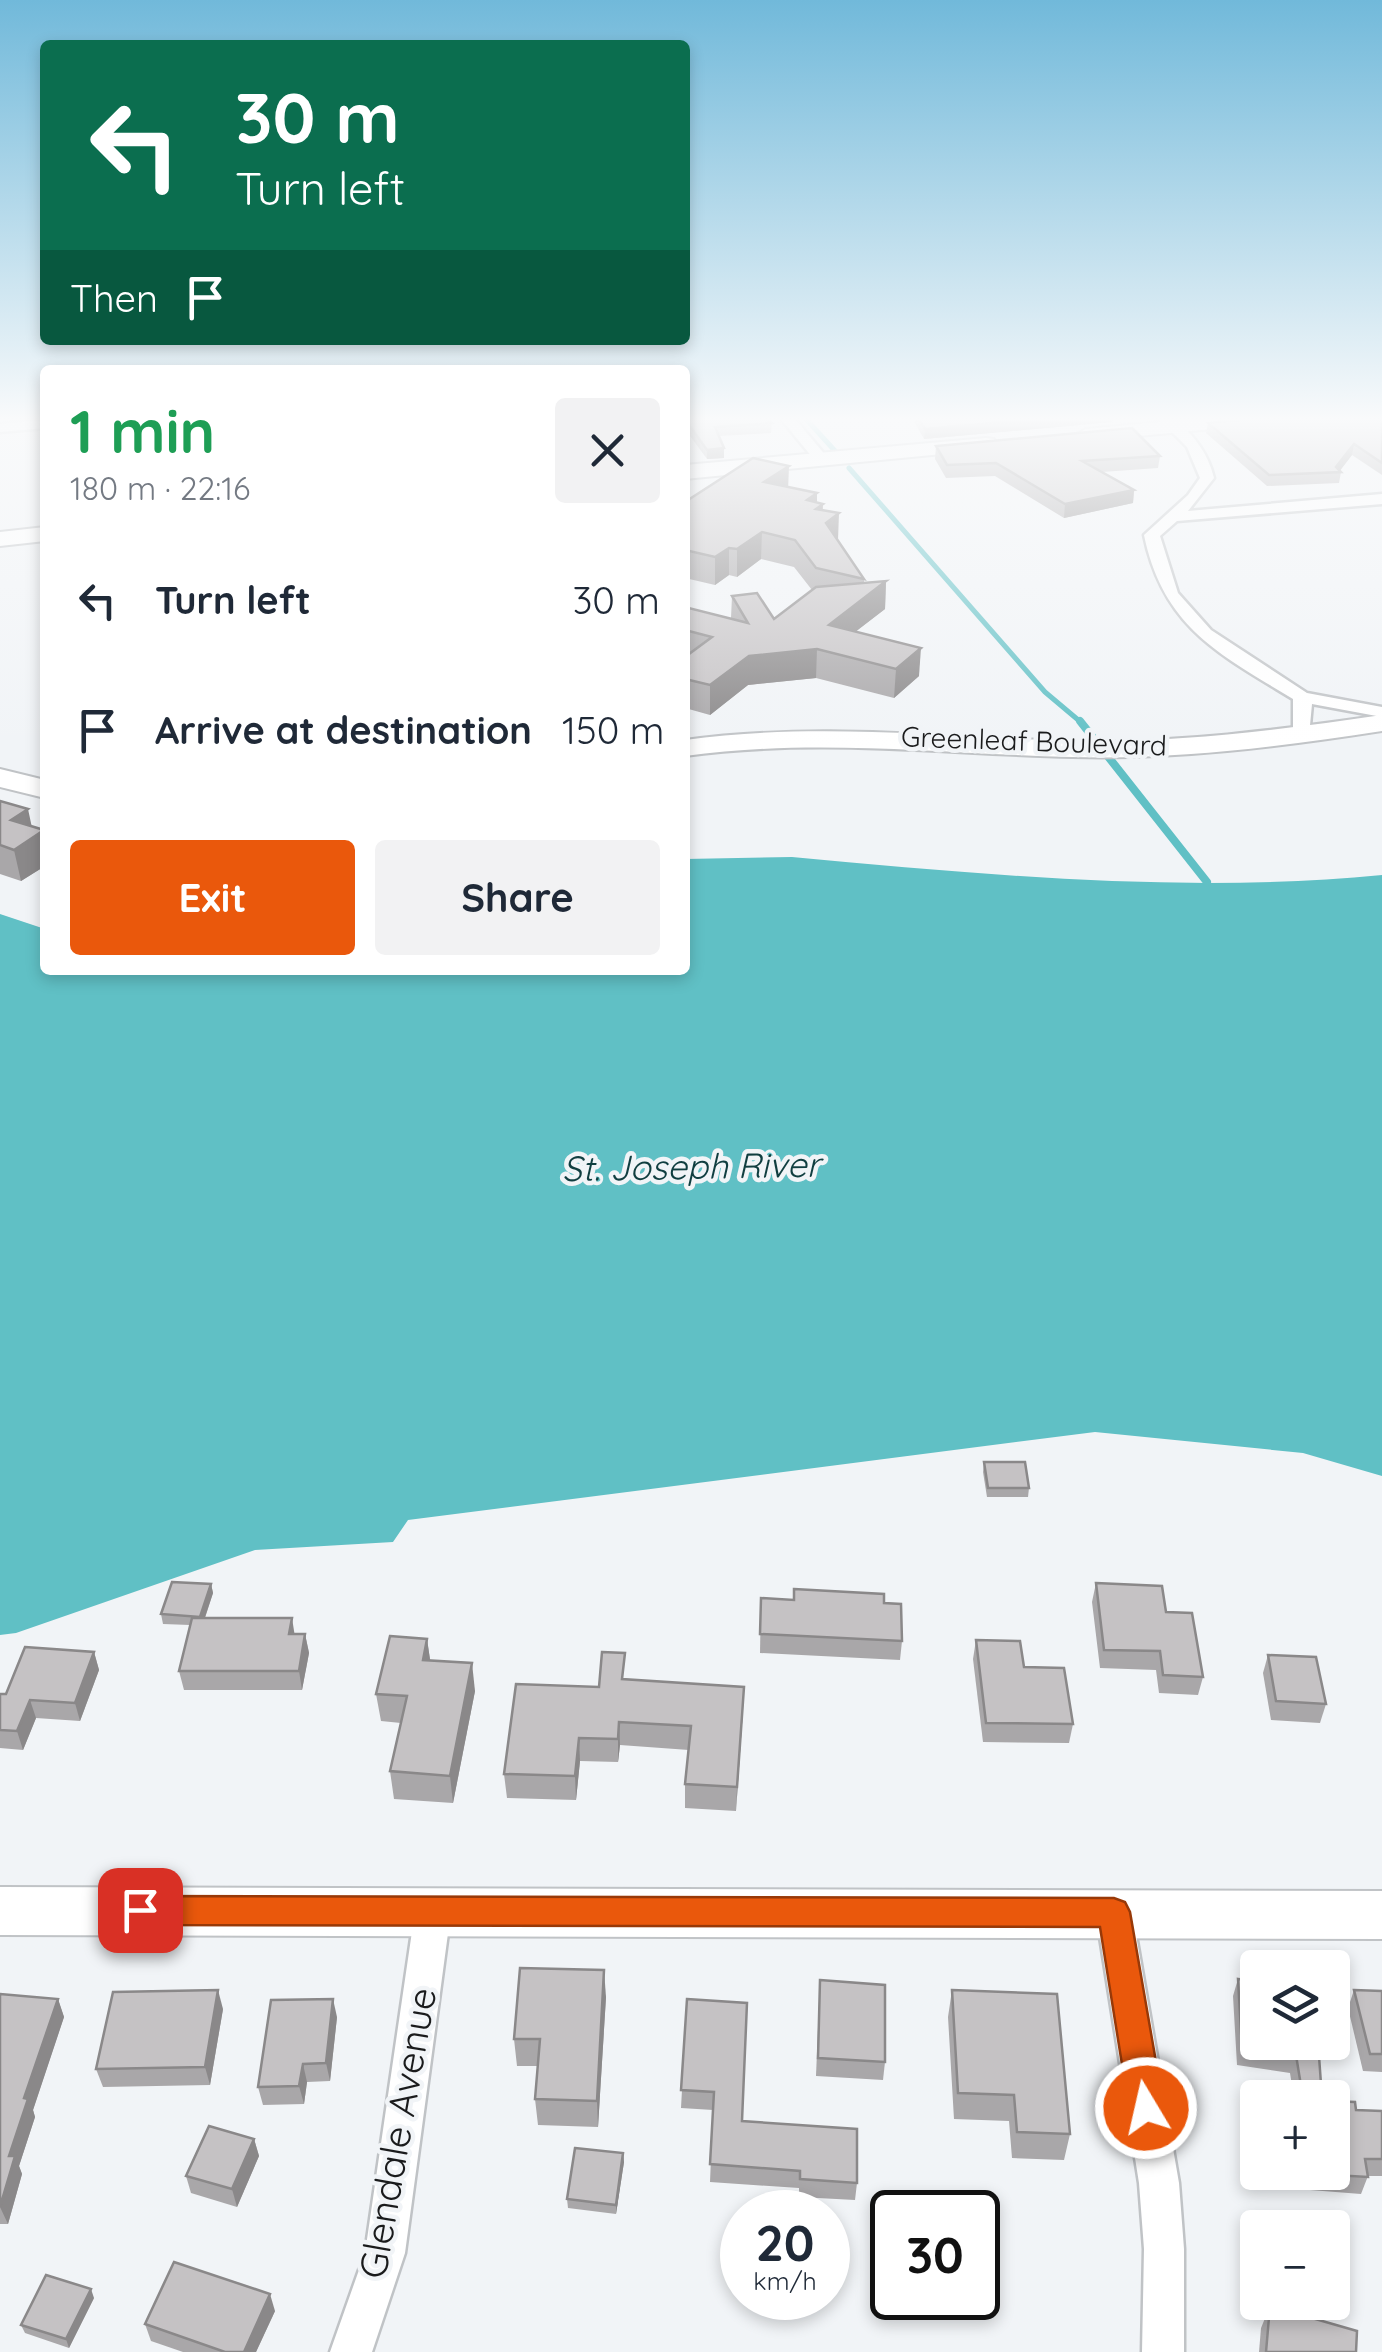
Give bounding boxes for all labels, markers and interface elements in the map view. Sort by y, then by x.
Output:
text: 30 m [235,73,400,161]
icon: left [70,80,200,210]
text: Turn left [235,160,405,216]
icon: arrive [178,270,233,325]
text: Then [70,274,158,322]
text: 1 min [70,393,215,468]
button: close [555,398,660,503]
text: 180 m · 22:16 [70,468,250,508]
icon: left [70,573,125,628]
text: Turn left [155,576,311,624]
text: 30 m [572,576,660,624]
icon: arrive [70,703,125,758]
text: Arrive at destination [155,706,532,754]
text: 150 m [562,706,664,754]
street label: Greenleaf Boulevard [900,718,1168,763]
button: Exit [70,840,355,955]
button: Share [375,840,660,955]
water label: St. Joseph River [562,1142,825,1190]
pin [98,1868,183,1953]
icon: arrive [113,1883,168,1938]
map controls [1240,1950,1350,2320]
button: layers [1240,1950,1350,2060]
street label: Glendale Avenue [348,1984,446,2282]
position arrow [1094,2056,1198,2160]
button: + [1240,2080,1350,2190]
speed limit sign: 30 [870,2190,1000,2320]
button: − [1240,2210,1350,2320]
text: 20 [755,2211,815,2274]
text: km/h [753,2265,817,2296]

